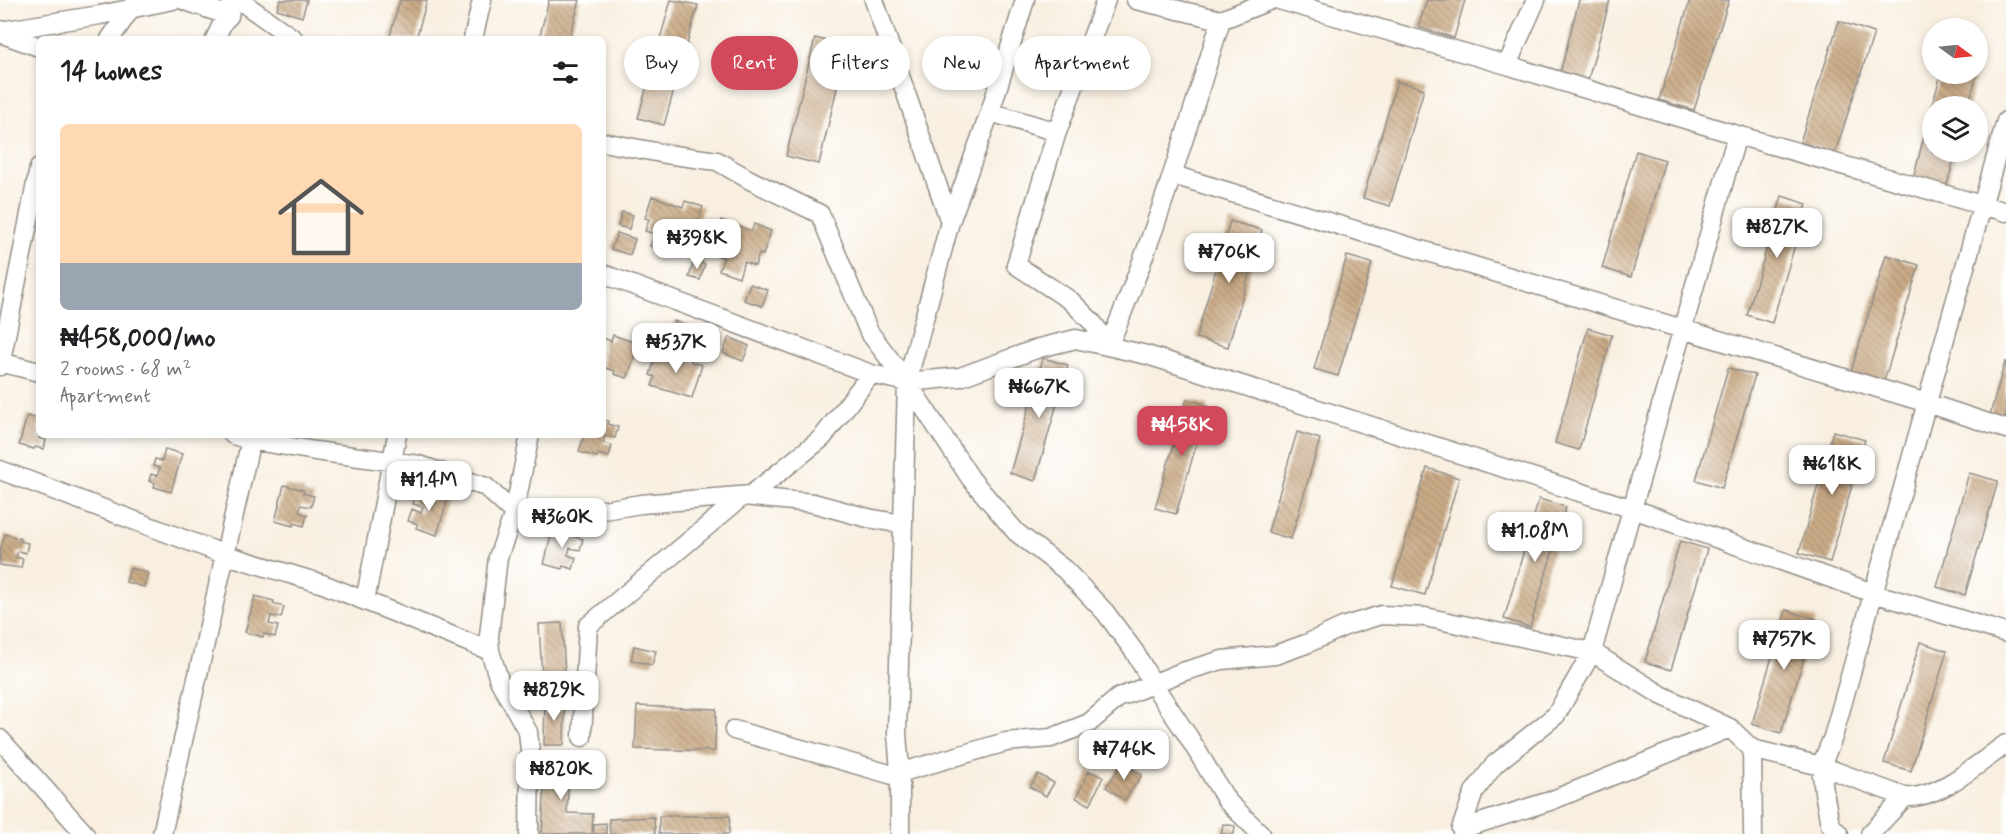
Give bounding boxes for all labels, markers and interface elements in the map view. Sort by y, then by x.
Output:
north arrow [1922,18,1988,84]
map controls [1922,18,1988,162]
chip: Buy [624,36,699,90]
chip: Rent [711,36,798,90]
chip: Filters [810,36,910,90]
chip: New [922,36,1002,90]
chip: Apartment [1014,36,1151,90]
text: 14 homes [60,55,162,89]
icon: filters [549,56,582,89]
button: layers [1922,96,1988,162]
icon: home [267,163,375,271]
pin: ₦827K [1735,208,1819,259]
text: ₦827K [1746,214,1808,241]
pin: ₦398K [655,219,739,270]
text: ₦398K [667,225,727,252]
pin: ₦706K [1187,233,1271,284]
text: ₦706K [1198,239,1260,266]
text: ₦458,000/mo [60,322,216,356]
pin: ₦537K [634,323,718,374]
text: ₦537K [646,329,706,356]
text: 2 rooms · 68 m² [60,356,191,383]
pin: ₦667K [997,368,1081,419]
text: ₦667K [1008,374,1070,401]
text: Apartment [60,383,151,410]
pin: ₦458K [1140,406,1224,457]
text: ₦458K [1151,412,1213,439]
pin: ₦618K [1790,445,1874,496]
text: ₦618K [1803,451,1861,478]
pin: ₦1.4M [387,461,471,512]
text: ₦1.4M [401,467,457,494]
pin: ₦360K [520,498,604,549]
text: ₦360K [532,504,592,531]
pin: ₦1.08M [1486,512,1584,563]
text: ₦1.08M [1501,518,1569,545]
pin: ₦757K [1742,620,1826,671]
text: ₦757K [1753,626,1815,653]
pin: ₦829K [512,671,596,722]
text: ₦829K [524,677,584,704]
pin: ₦746K [1082,730,1166,781]
text: ₦746K [1093,736,1155,763]
pin: ₦820K [519,750,603,801]
text: ₦820K [530,756,592,783]

